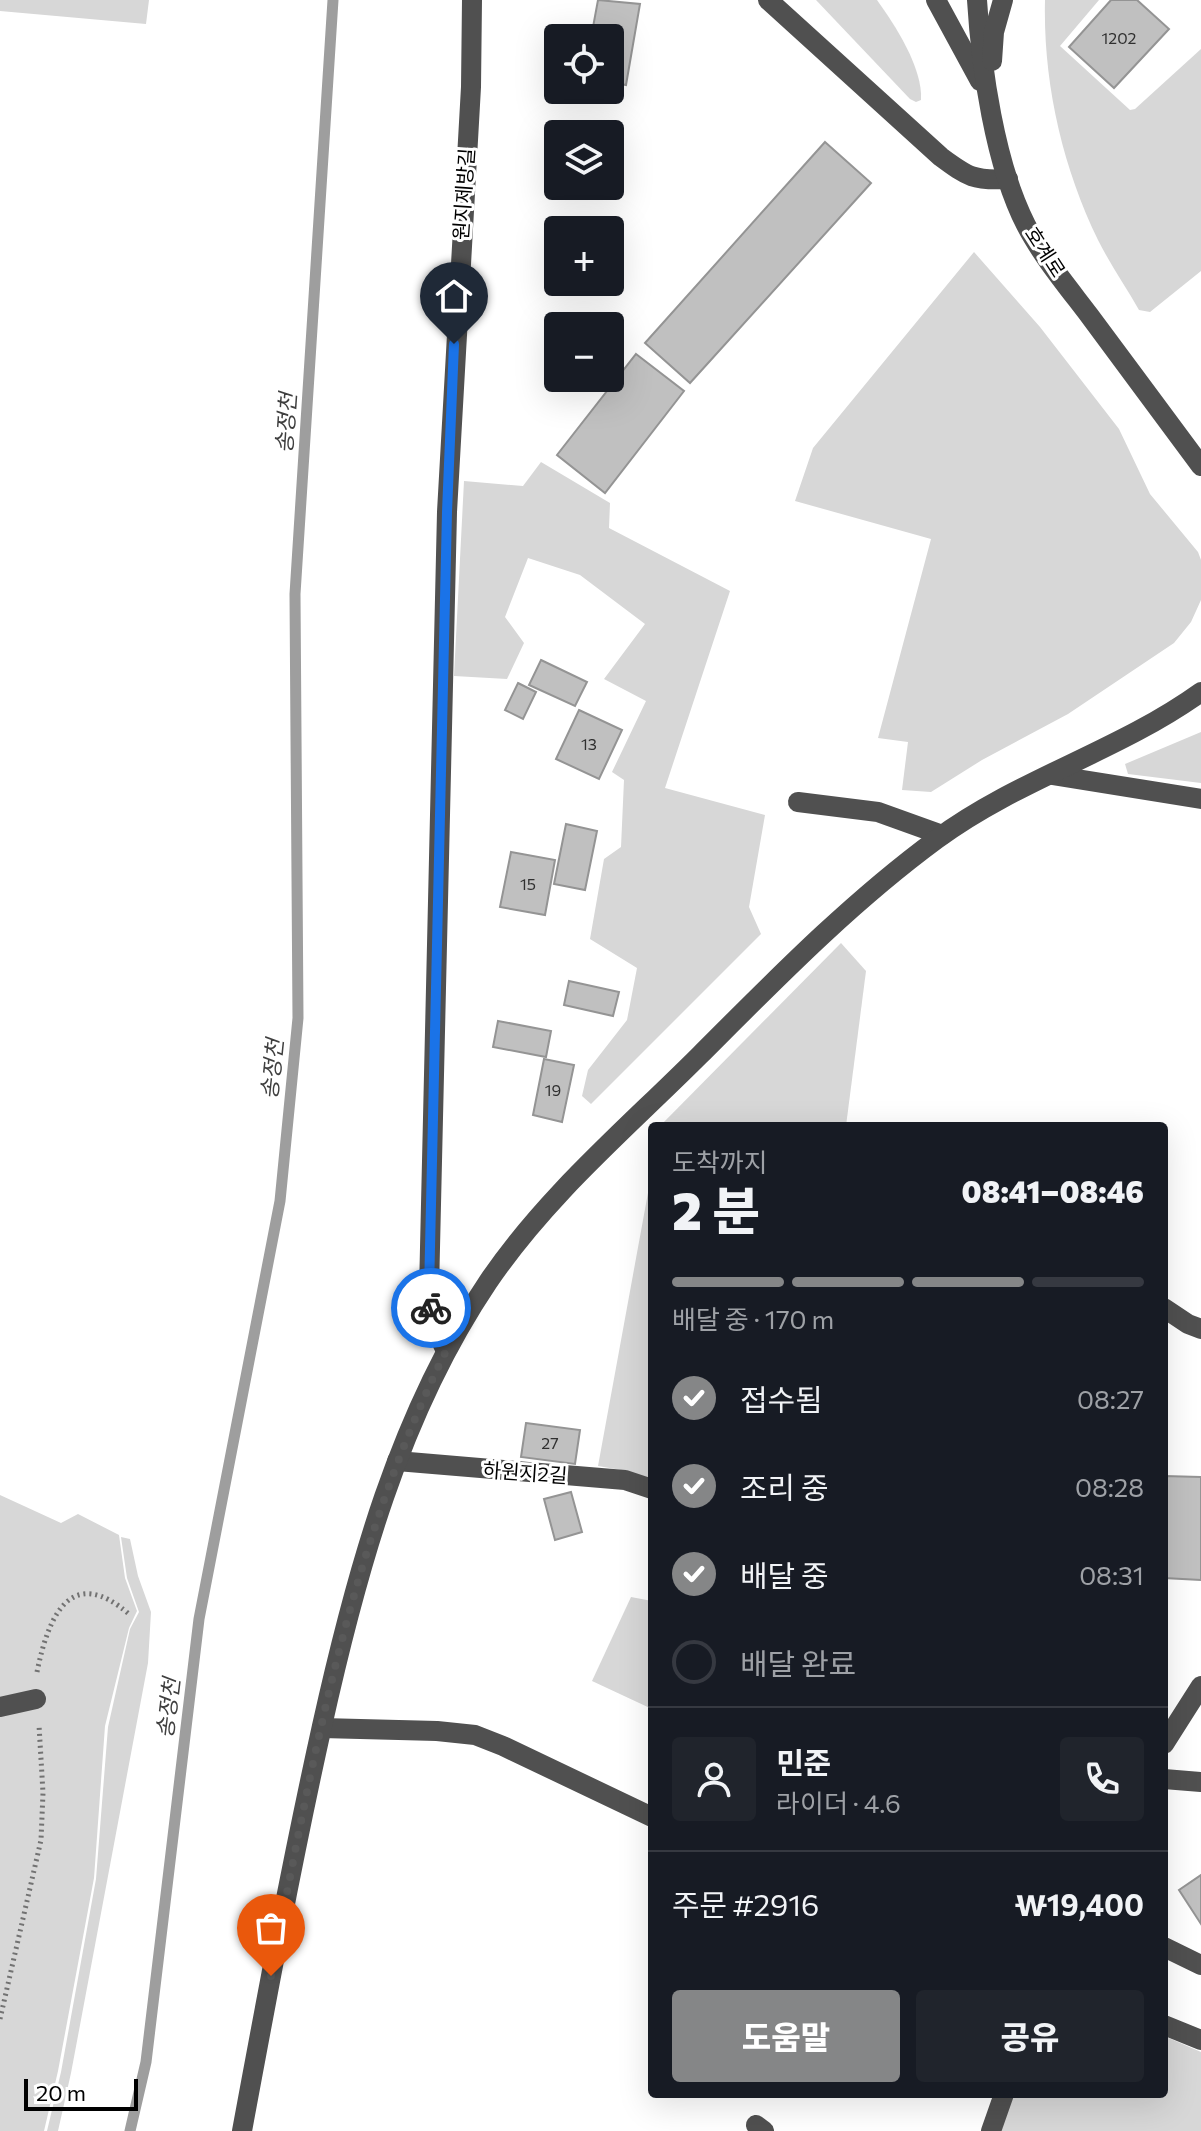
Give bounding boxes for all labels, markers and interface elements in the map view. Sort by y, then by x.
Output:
map controls [544,24,624,392]
button: locate [544,24,624,104]
house number: 1202 [1102,28,1137,47]
button: layers [544,120,624,200]
street label: 원지제방길 [448,147,478,241]
button: + [544,216,624,296]
street label: 호계로 [1021,222,1071,281]
pin [420,262,488,344]
icon: home [432,274,476,318]
button: − [544,312,624,392]
water label: 송정천 [270,389,301,454]
house number: 13 [581,734,597,753]
house number: 15 [520,874,536,893]
water label: 송정천 [255,1035,288,1101]
house number: 19 [545,1080,561,1099]
text: 도착까지 [672,1146,768,1177]
text: 08:41–08:46 [962,1172,1144,1209]
text: 2 분 [672,1177,760,1241]
courier [391,1268,471,1348]
icon: bike [409,1286,453,1330]
text: 배달 중 · 170 m [672,1303,834,1334]
icon: check [672,1376,716,1420]
text: 접수됨 [740,1380,823,1417]
text: 08:27 [1077,1383,1144,1414]
house number: 27 [541,1433,559,1452]
street label: 하원지2길 [482,1457,568,1487]
icon: check [672,1464,716,1508]
text: 조리 중 [740,1468,829,1505]
text: 08:28 [1075,1471,1144,1502]
icon: check [672,1552,716,1596]
text: 배달 중 [740,1556,829,1593]
text: 08:31 [1079,1559,1144,1590]
text: 배달 완료 [740,1644,856,1681]
water label: 송정천 [150,1673,185,1740]
button: person [672,1737,756,1821]
button: phone [1060,1737,1144,1821]
text: 민준 [776,1743,831,1780]
text: 라이더 · 4.6 [776,1787,901,1818]
text: 주문 #2916 [672,1885,819,1922]
text: ₩19,400 [1015,1885,1144,1922]
pin [237,1894,305,1976]
icon: bag [249,1906,293,1950]
button: 도움말 [672,1990,900,2082]
button: 공유 [916,1990,1144,2082]
scale bar [24,2075,138,2111]
text: 20 m [36,2079,86,2106]

